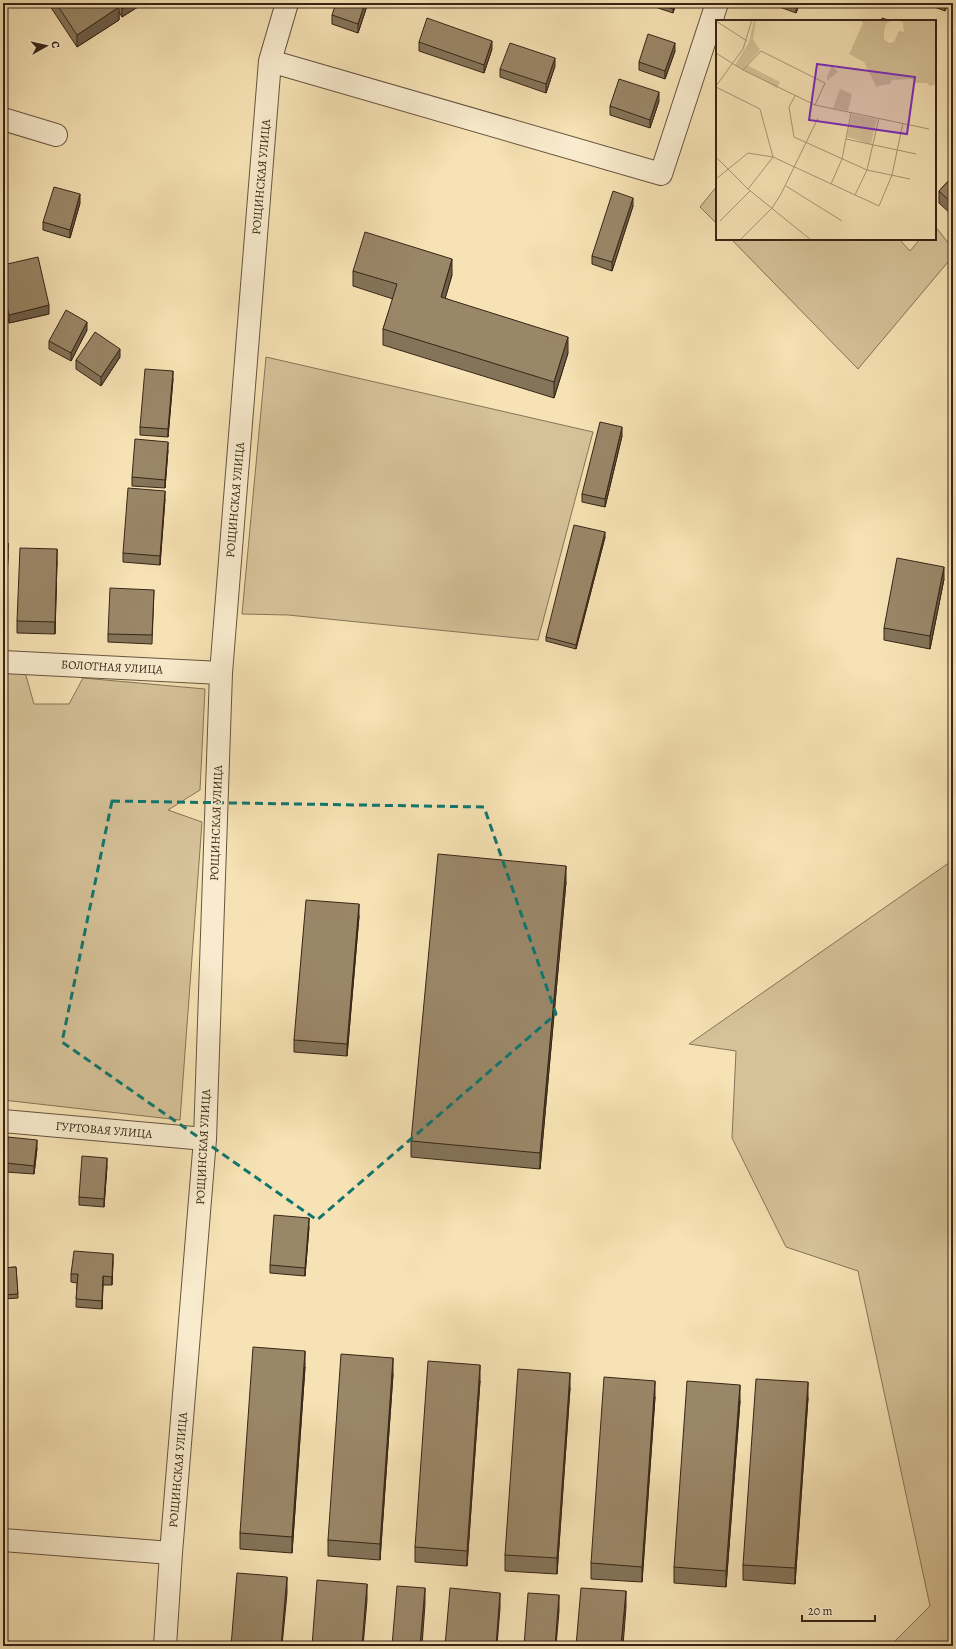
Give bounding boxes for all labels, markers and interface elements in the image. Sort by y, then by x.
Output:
inset map [716,20,936,240]
north arrow [26,26,66,66]
text: С [48,40,63,49]
street label: РОЩИНСКАЯ УЛИЦА [248,118,274,235]
street label: РОЩИНСКАЯ УЛИЦА [222,441,248,558]
street label: БОЛОТНАЯ УЛИЦА [61,656,164,678]
street label: РОЩИНСКАЯ УЛИЦА [206,764,226,881]
street label: РОЩИНСКАЯ УЛИЦА [192,1088,214,1205]
street label: ГУРТОВАЯ УЛИЦА [55,1118,154,1142]
street label: РОЩИНСКАЯ УЛИЦА [165,1411,191,1528]
scale bar [802,1597,875,1623]
text: 20 m [808,1603,832,1619]

